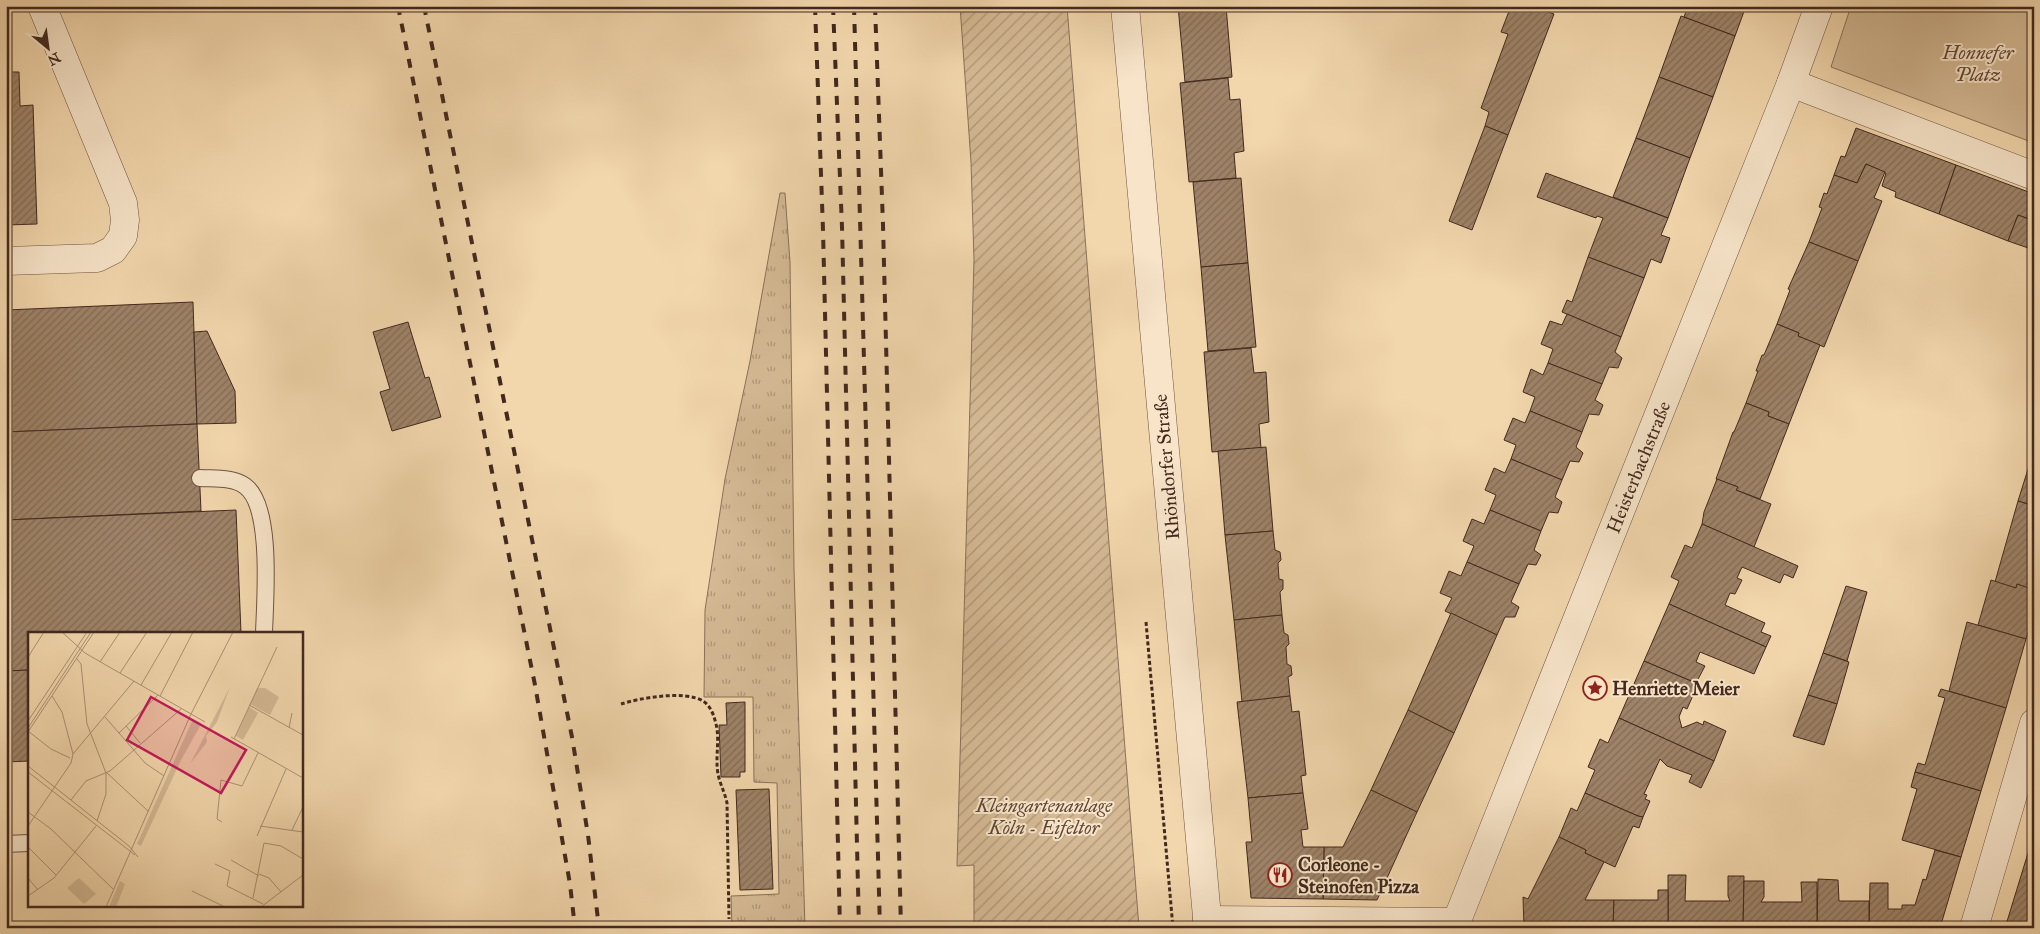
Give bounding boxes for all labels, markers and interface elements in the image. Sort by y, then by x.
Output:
north arrow [22,22,72,72]
park label: Honnefer Platz [1941,41,2015,86]
text: N [45,49,63,69]
street label: Rhöndorfer Straße [1149,393,1184,541]
street label: Heisterbachstraße [1601,398,1675,537]
inset map [28,632,302,906]
place icon: Henriette Meier [1582,675,1608,701]
place label: Henriette Meier [1612,677,1740,700]
park label: Kleingartenanlage Köln - Eifeltor [975,794,1113,839]
place label: Corleone - Steinofen Pizza [1298,853,1420,898]
restaurant icon: Corleone - Steinofen Pizza [1267,862,1293,888]

